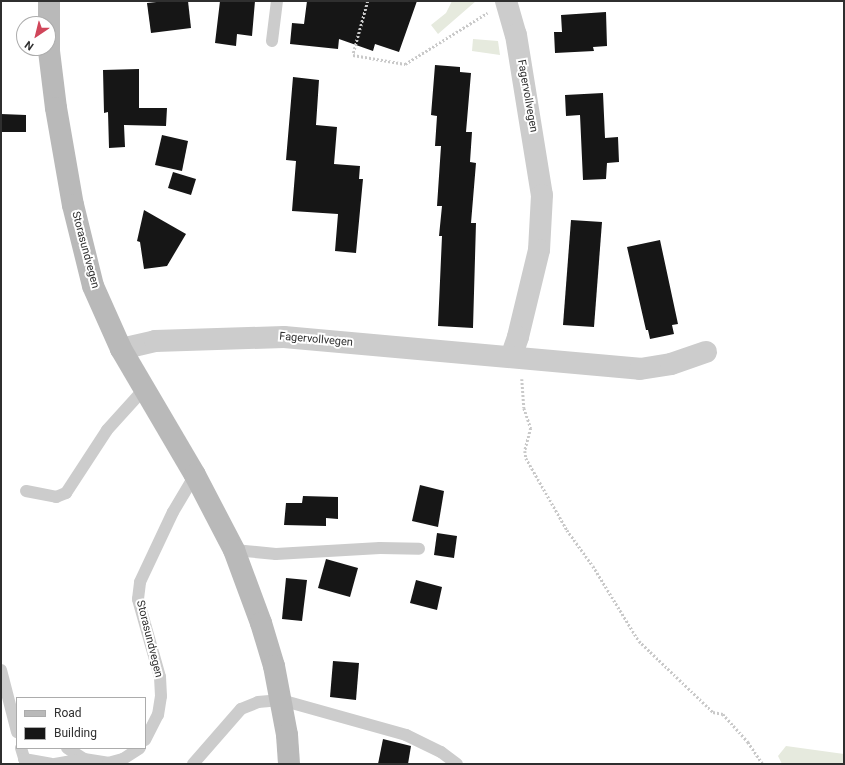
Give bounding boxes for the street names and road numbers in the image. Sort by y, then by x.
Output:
street label: Fagervollvegen [514,59,540,133]
street label: Storasundvegen [68,210,102,290]
street label: Fagervollvegen [279,330,353,350]
street label: Storasundvegen [133,599,165,679]

